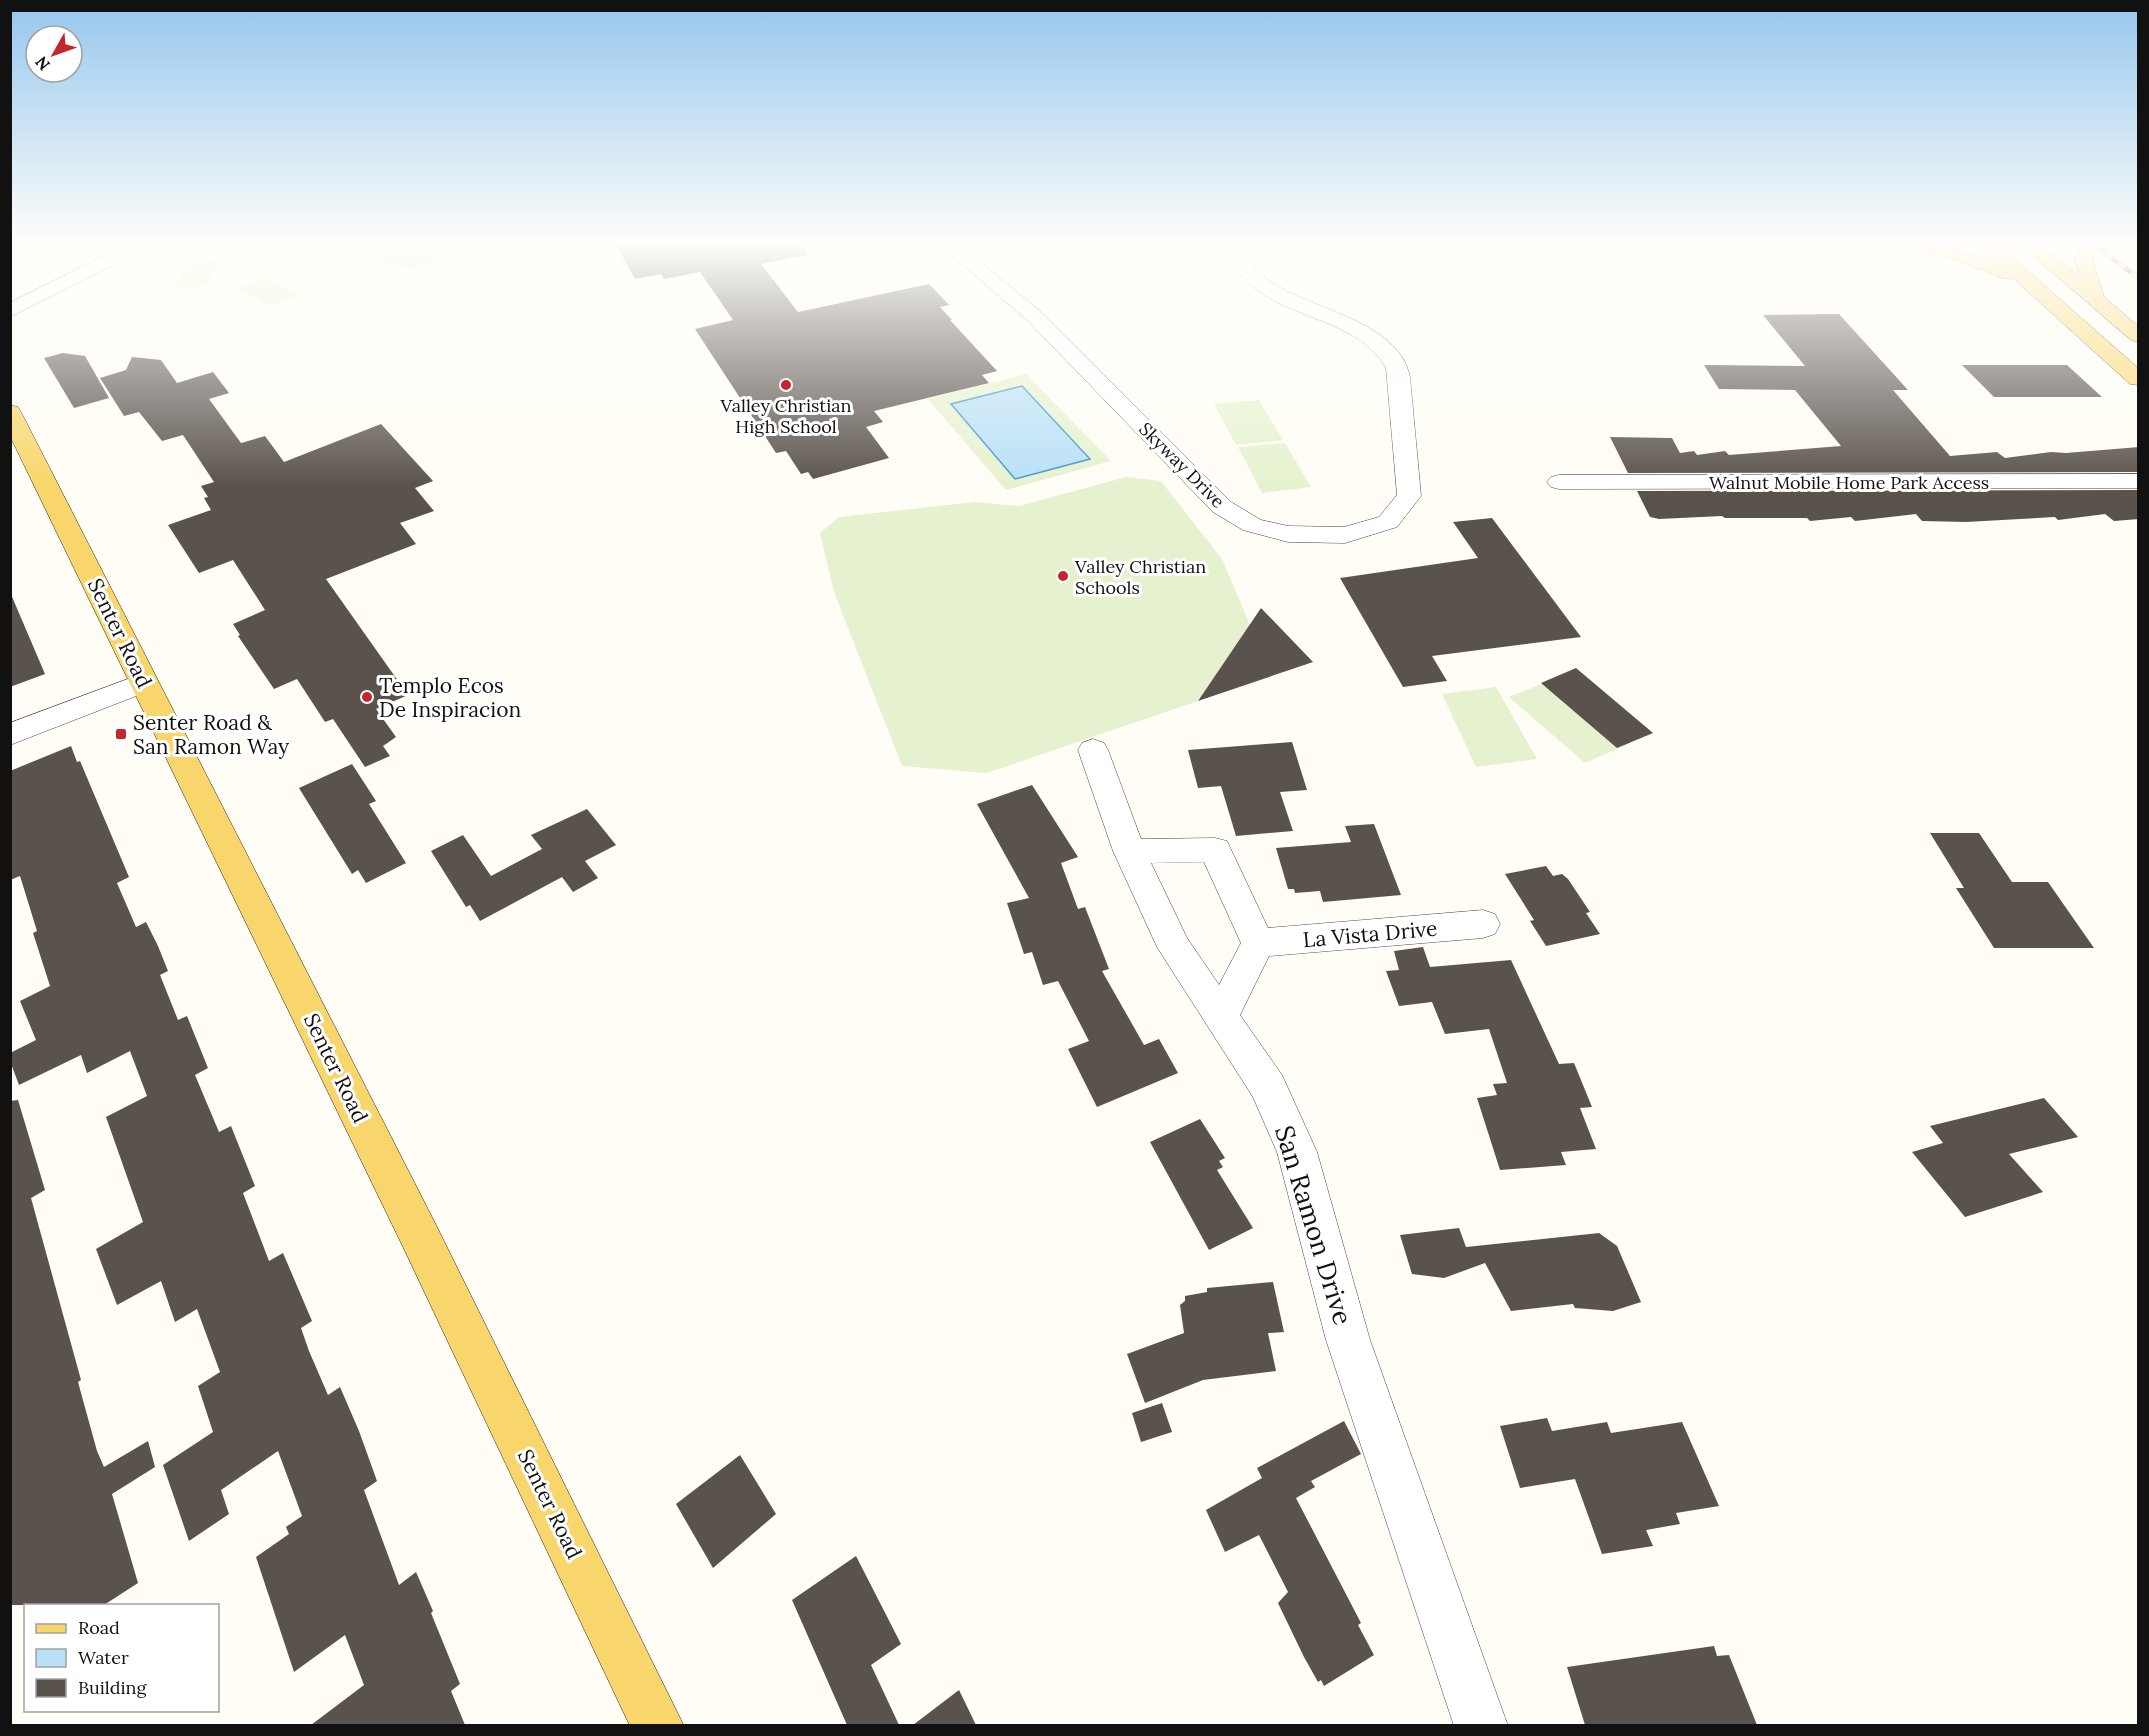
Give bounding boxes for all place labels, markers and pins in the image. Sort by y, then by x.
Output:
marker: Valley Christian High School [779,378,793,392]
place label: Valley Christian High School [719,394,852,438]
place label: Valley Christian Schools [1074,555,1206,599]
marker: Valley Christian Schools [1056,569,1070,583]
place label: Templo Ecos De Inspiracion [379,672,521,723]
marker: Templo Ecos De Inspiracion [360,690,374,704]
place label: Senter Road & San Ramon Way [133,709,289,760]
marker: Senter Road & San Ramon Way [114,727,128,741]

